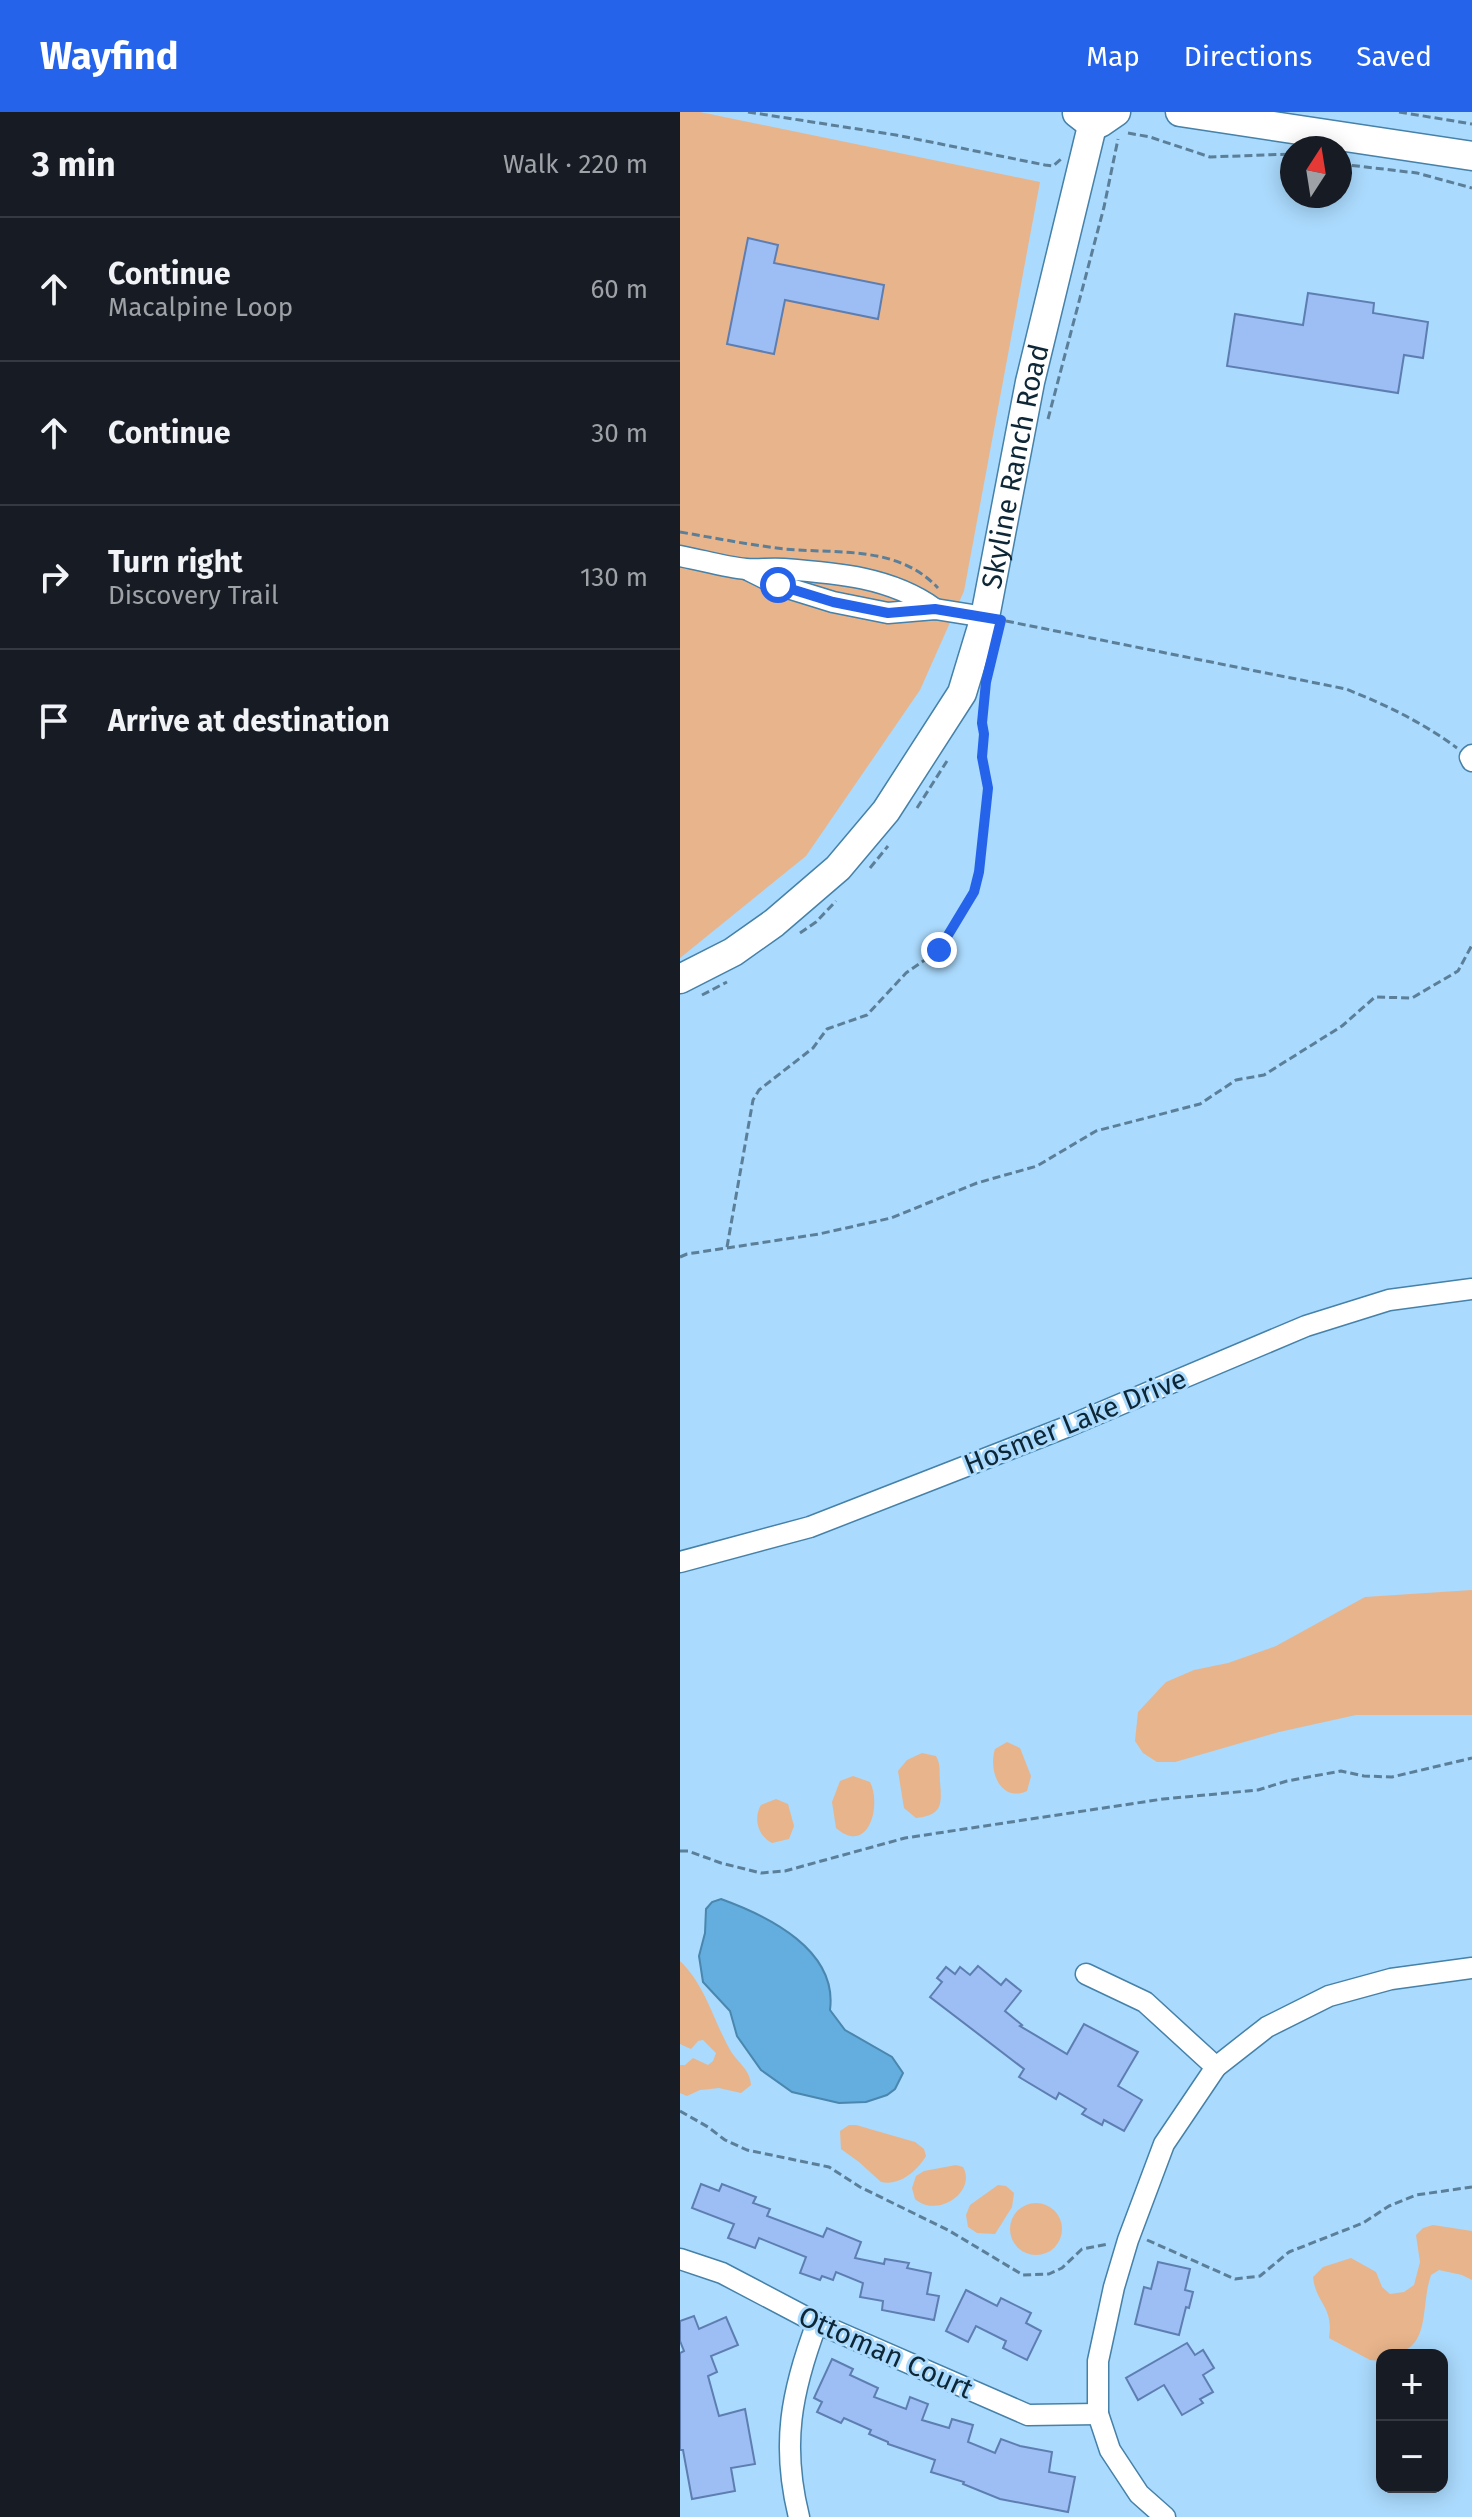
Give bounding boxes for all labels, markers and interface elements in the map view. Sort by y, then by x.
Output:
text: Wayfind [40,33,178,79]
text: Map [1086,40,1140,73]
text: Directions [1184,40,1312,73]
text: Saved [1356,40,1432,73]
north arrow [1280,136,1352,208]
text: 3 min [32,144,116,185]
text: Walk · 220 m [503,149,648,180]
text: Continue [108,256,231,292]
icon: ahead [32,267,76,311]
text: 60 m [590,274,648,305]
text: Macalpine Loop [108,292,293,323]
street label: Skyline Ranch Road [975,341,1056,591]
icon: ahead [32,411,76,455]
text: Continue [108,415,231,451]
text: 30 m [591,418,648,449]
text: Turn right [108,544,243,580]
icon: right [32,555,76,599]
text: 130 m [580,562,648,593]
route start [760,567,796,603]
text: Discovery Trail [108,580,279,611]
icon: arrive [32,699,76,743]
text: Arrive at destination [108,703,390,739]
route end [921,932,957,968]
street label: Hosmer Lake Drive [959,1362,1191,1481]
street label: Ottoman Court [794,2299,979,2406]
map controls [1376,2349,1448,2493]
button: + [1376,2349,1448,2421]
button: − [1376,2421,1448,2493]

